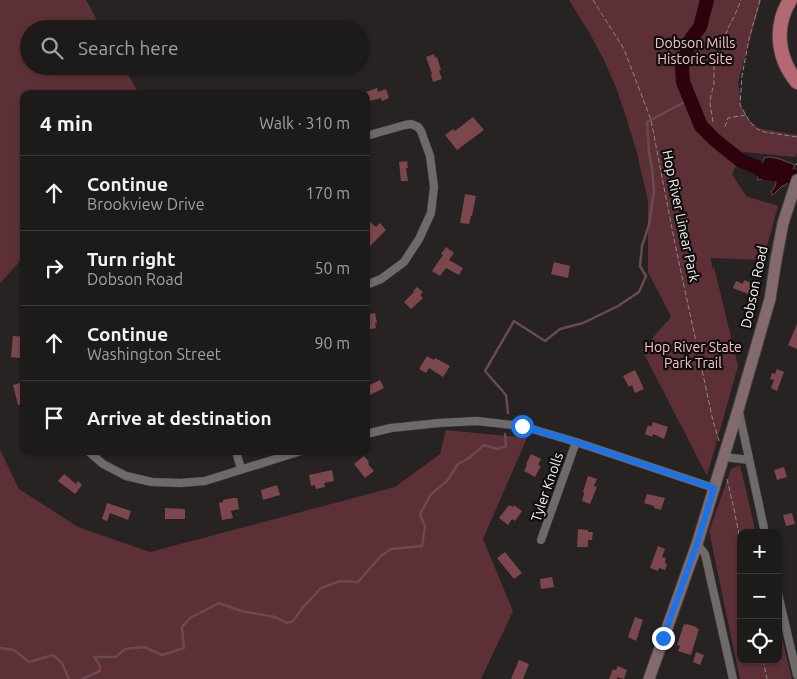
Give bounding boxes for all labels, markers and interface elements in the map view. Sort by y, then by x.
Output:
search box [20,20,370,75]
icon: search [38,34,66,62]
park label: Dobson Mills Historic Site [655,35,735,67]
text: Search here [78,37,178,59]
text: 4 min [40,111,93,135]
text: Walk · 310 m [259,114,350,132]
street label: Hop River Linear Park [659,149,703,283]
text: Continue [87,173,168,195]
icon: ahead [40,179,68,207]
text: 170 m [305,184,350,202]
text: Brookview Drive [87,195,204,213]
street label: Dobson Road [737,244,771,330]
text: Turn right [87,248,175,270]
icon: right [40,254,68,282]
text: 50 m [314,259,350,277]
text: Dobson Road [87,270,183,288]
text: Continue [87,323,168,345]
icon: ahead [40,329,68,357]
text: 90 m [314,334,350,352]
park label: Hop River State Park Trail [644,339,742,371]
text: Washington Street [87,345,221,363]
icon: arrive [40,404,68,432]
text: Arrive at destination [87,407,272,429]
route start [511,415,534,438]
street label: Tyler Knolls [528,450,566,524]
map controls [737,529,782,664]
button: + [737,529,782,574]
button: − [737,574,782,619]
button: locate [737,619,782,664]
route end [652,627,675,650]

